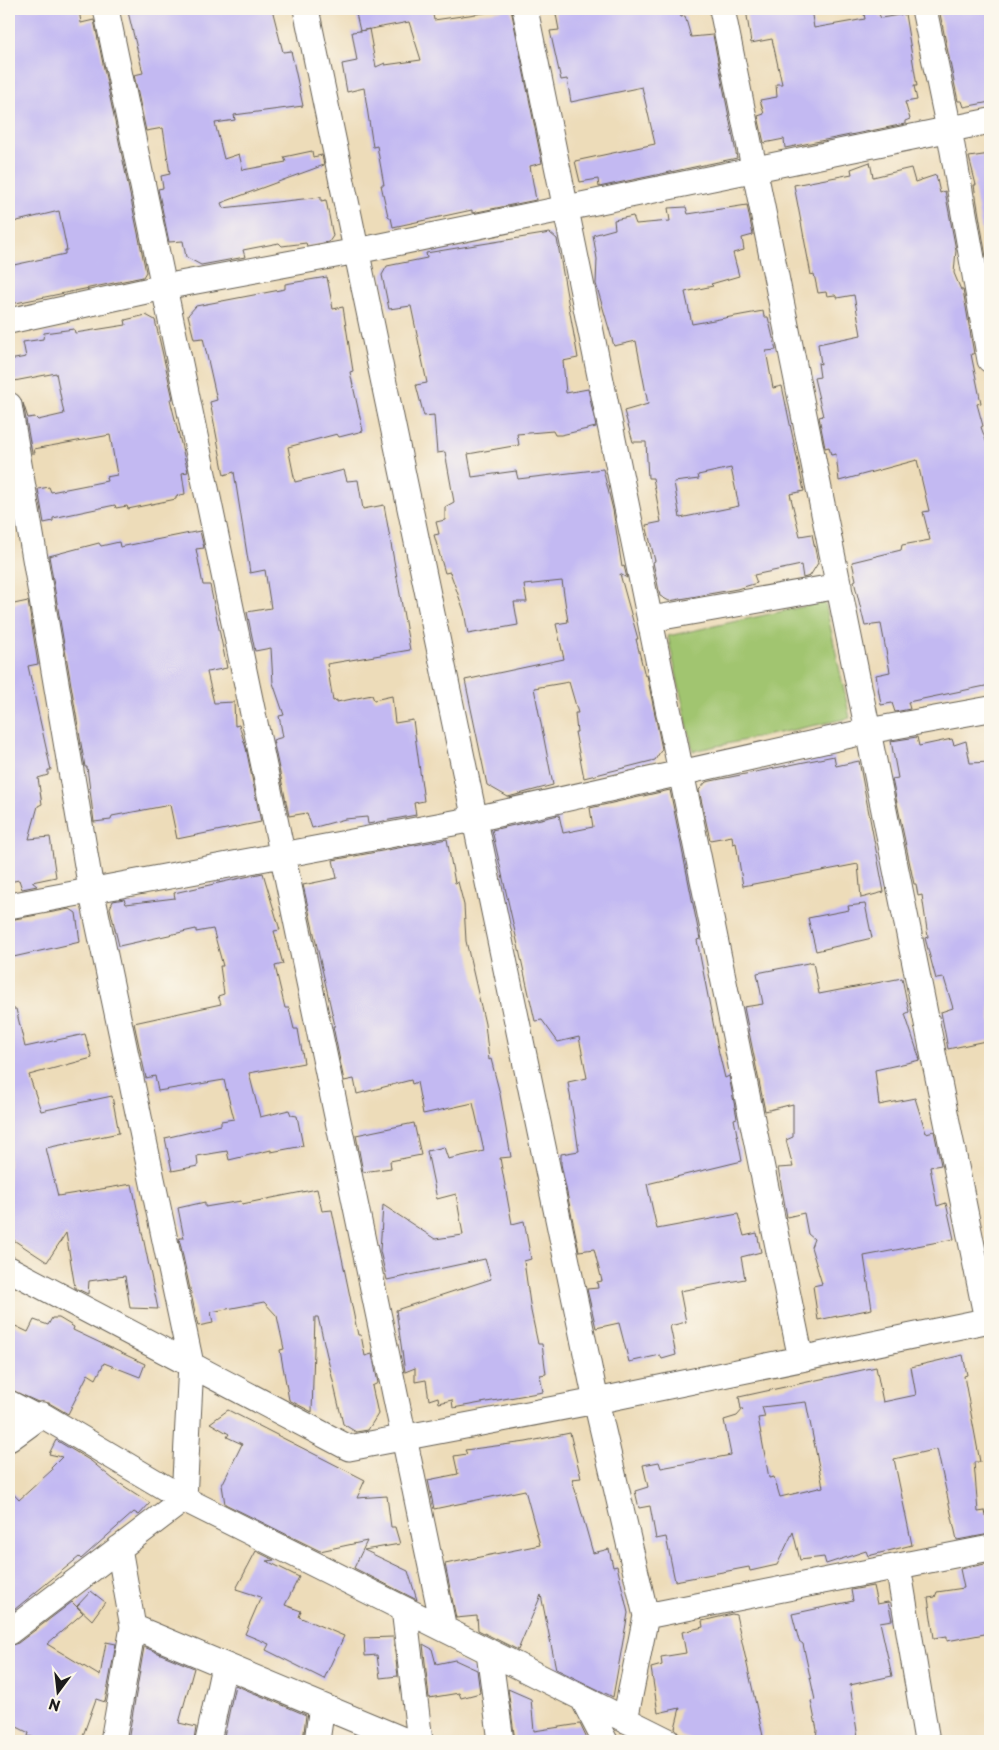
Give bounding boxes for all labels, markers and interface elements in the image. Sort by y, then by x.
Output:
north arrow [32,1668,82,1718]
text: N [46,1693,63,1717]

